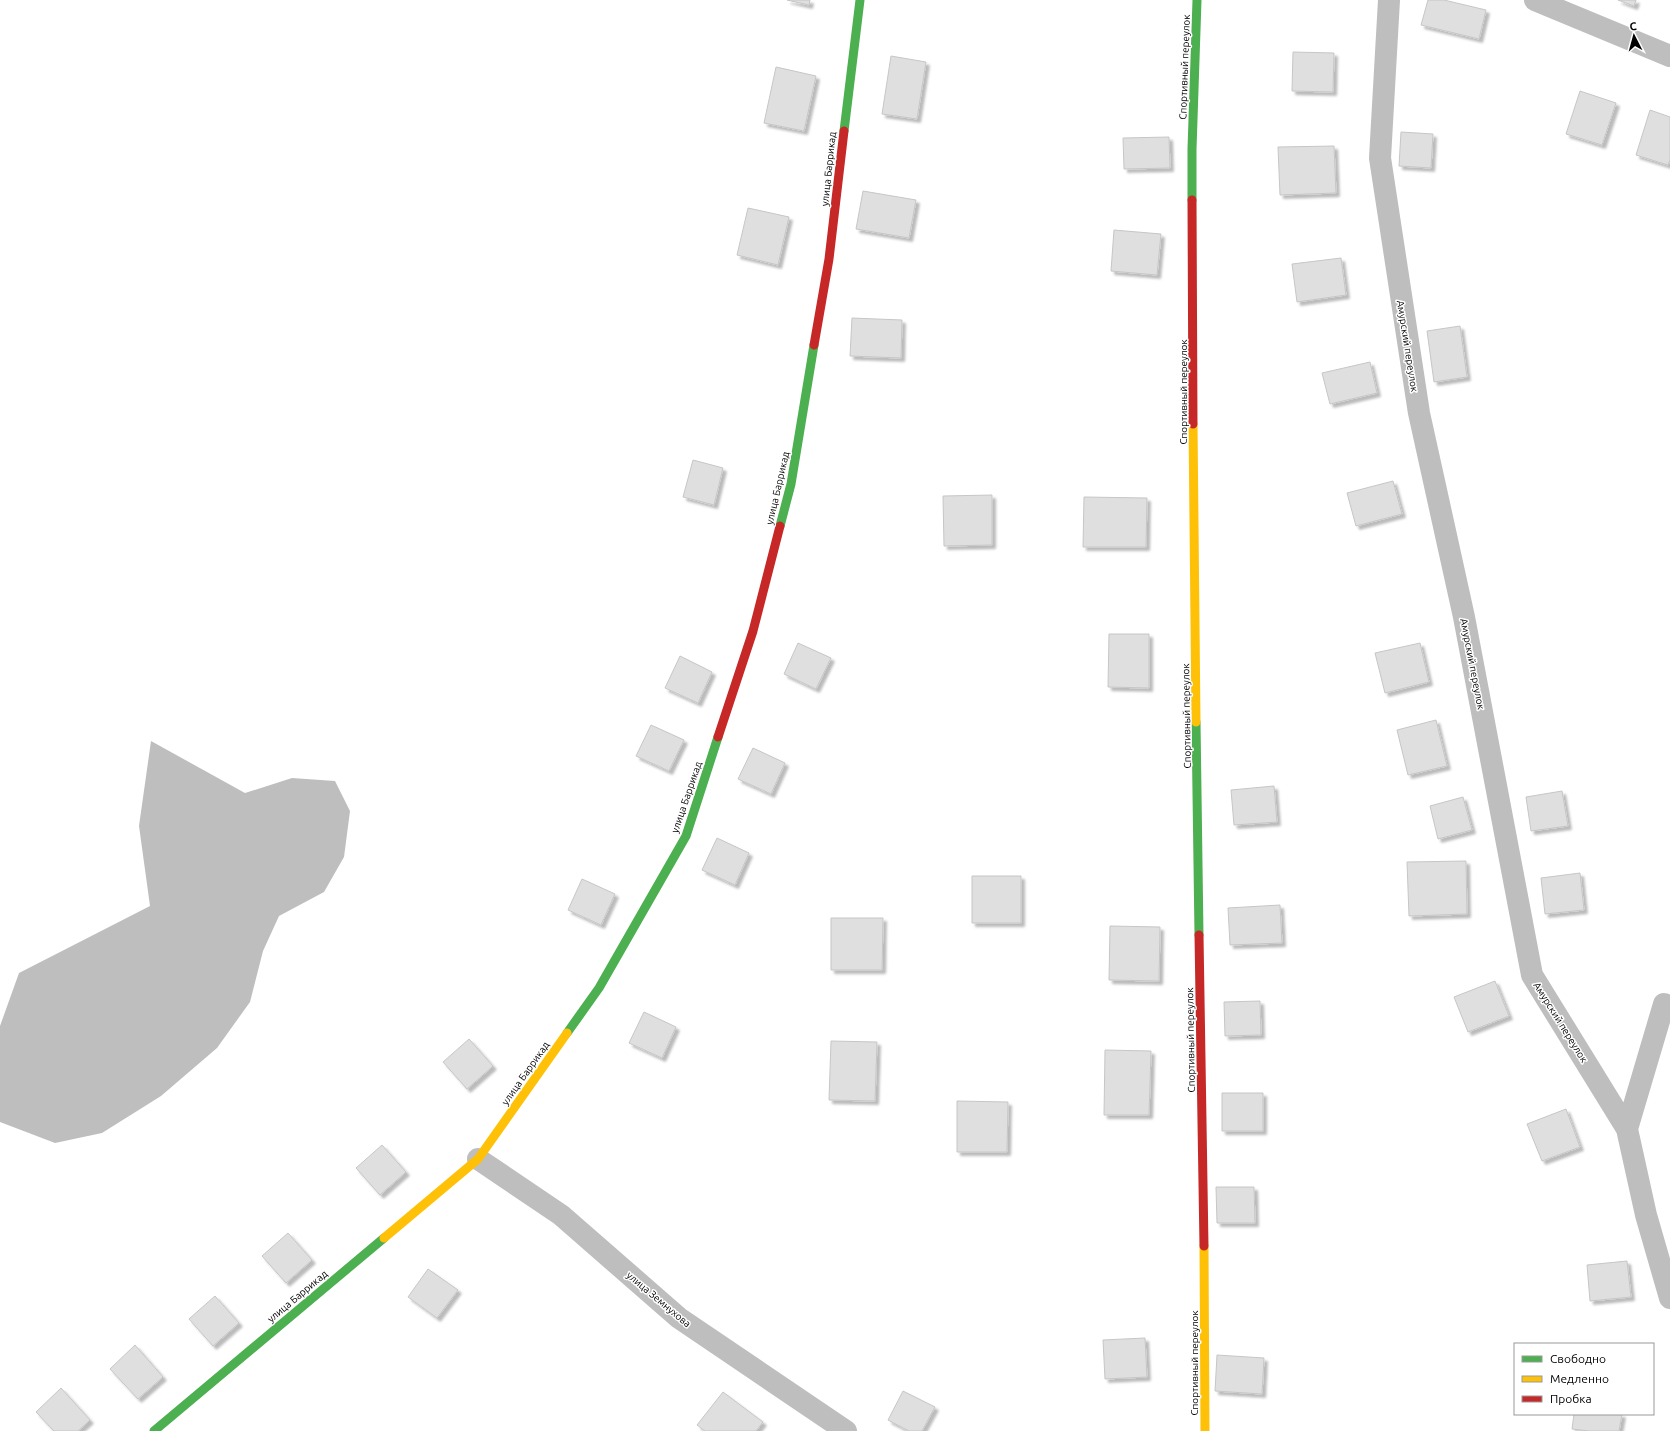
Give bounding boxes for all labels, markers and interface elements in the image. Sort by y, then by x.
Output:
street label: Спортивный переулок [1177,14,1192,120]
north arrow [1614,16,1654,56]
text: С [1629,20,1637,32]
street label: улица Баррикад [819,131,838,207]
street label: Амурский переулок [1395,300,1420,393]
street label: Спортивный переулок [1178,339,1189,445]
street label: улица Баррикад [764,450,791,526]
street label: Амурский переулок [1458,618,1487,711]
street label: Спортивный переулок [1180,663,1193,769]
street label: улица Баррикад [669,760,704,834]
street label: Амурский переулок [1531,980,1590,1064]
street label: Спортивный переулок [1184,987,1197,1093]
street label: улица Баррикад [499,1039,551,1107]
street label: улица Баррикад [265,1268,330,1325]
street label: улица Земнухова [624,1269,693,1329]
street label: Спортивный переулок [1189,1310,1200,1416]
legend [1514,1343,1654,1415]
text: Свободно [1550,1352,1606,1365]
text: Медленно [1550,1372,1609,1385]
text: Пробка [1550,1392,1592,1405]

